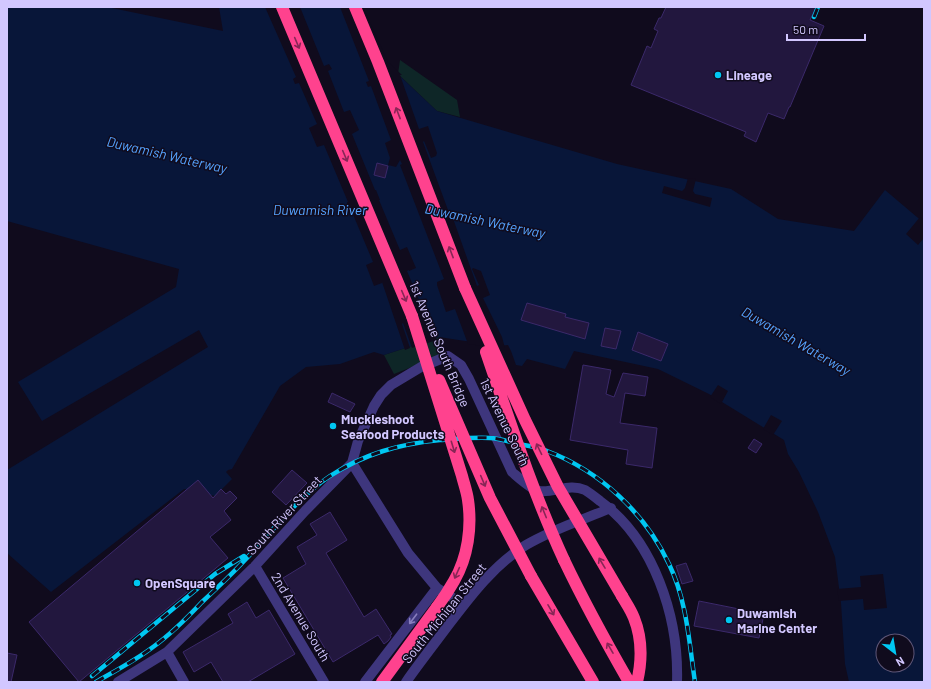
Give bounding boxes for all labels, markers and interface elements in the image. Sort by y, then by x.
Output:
scale bar [787,16,865,42]
text: 50 m [793,22,818,36]
one-way arrow [294,37,301,49]
place label: Lineage [726,67,772,83]
marker: Lineage [713,70,723,80]
one-way arrow [393,108,401,120]
water label: Duwamish Waterway [105,132,230,177]
one-way arrow [341,149,349,161]
water label: Duwamish Waterway [423,199,548,242]
water label: Duwamish River [273,201,368,218]
one-way arrow [446,246,454,258]
street label: 1st Avenue South Bridge [406,279,474,409]
one-way arrow [400,290,408,302]
water label: Duwamish Waterway [739,302,854,379]
street label: 1st Avenue South [477,376,533,468]
place label: Muckleshoot Seafood Products [341,411,445,442]
marker: Muckleshoot Seafood Products [328,421,338,431]
one-way arrow [450,441,457,454]
one-way arrow [535,443,542,455]
street label: South River Street [243,472,325,558]
one-way arrow [480,475,487,487]
one-way arrow [540,506,547,518]
one-way arrow [598,557,606,568]
street label: South Michigan Street [399,560,489,666]
one-way arrow [453,567,461,579]
street label: 2nd Avenue South [268,570,334,664]
place label: OpenSquare [145,575,216,591]
marker: OpenSquare [132,578,142,588]
one-way arrow [547,604,555,616]
place label: Duwamish Marine Center [737,605,817,636]
one-way arrow [409,613,417,624]
marker: Duwamish Marine Center [724,615,734,625]
north arrow [875,633,915,673]
one-way arrow [605,642,613,654]
text: N [894,655,907,669]

